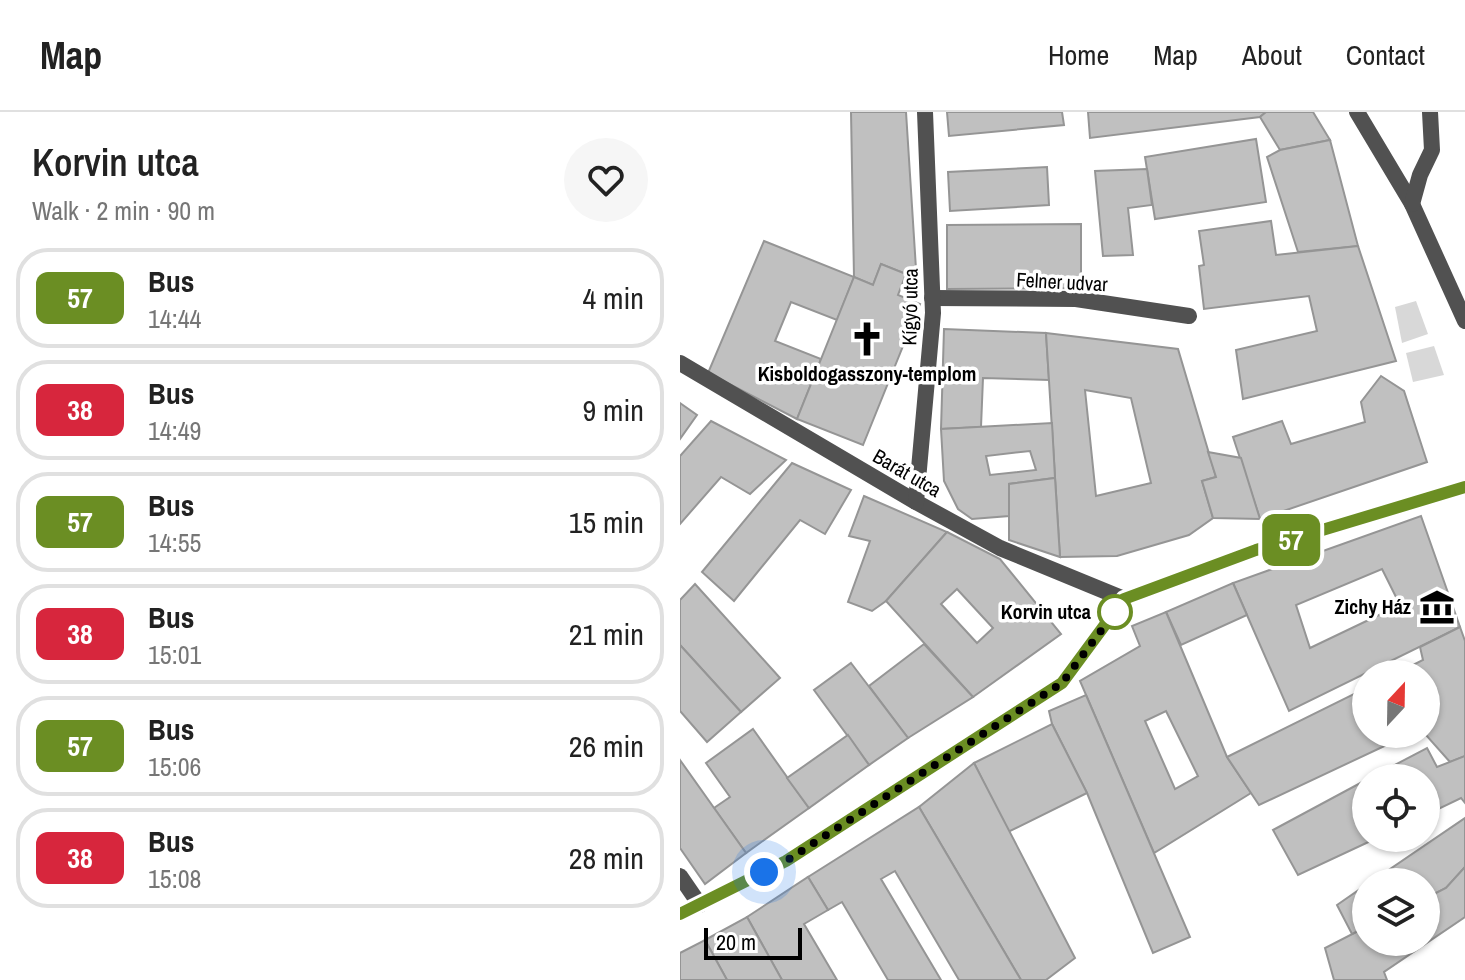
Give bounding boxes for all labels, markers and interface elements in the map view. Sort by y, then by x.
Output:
text: Map [40,30,102,81]
text: Home [1048,36,1109,74]
text: Map [1153,36,1198,74]
text: About [1242,36,1302,74]
text: Contact [1346,36,1425,74]
text: Korvin utca [32,137,199,188]
button: heart [564,138,648,222]
text: Walk · 2 min · 90 m [32,193,215,228]
text: Bus [148,261,194,301]
street label: Felner udvar [1016,266,1109,297]
street label: Kígyó utca [895,268,924,346]
text: 4 min [582,278,644,318]
text: 57 [67,279,93,317]
text: 14:44 [148,301,201,336]
church icon: Kisboldogasszony-templom [848,320,886,358]
place label: Kisboldogasszony-templom [758,360,976,387]
text: Bus [148,373,194,413]
text: 9 min [582,390,644,430]
text: 38 [67,391,93,429]
text: 14:49 [148,413,201,448]
street label: Barát utca [868,442,946,503]
text: Bus [148,485,194,525]
text: 15 min [569,502,644,542]
text: 57 [67,503,93,541]
line badge: 57 [1255,514,1327,566]
text: 57 [1278,521,1304,559]
text: 14:55 [148,525,201,560]
museum icon: Zichy Ház [1418,588,1456,626]
place label: Zichy Ház [1334,593,1411,620]
marker: Korvin utca [1098,595,1132,629]
text: Bus [148,597,194,637]
place label: Korvin utca [1001,598,1091,625]
text: 21 min [569,614,644,654]
text: 38 [67,615,93,653]
text: 15:01 [148,637,201,672]
north arrow [1352,660,1440,748]
map controls [1352,660,1440,956]
text: Bus [148,709,194,749]
text: 26 min [569,726,644,766]
text: 57 [67,727,93,765]
text: 15:06 [148,749,201,784]
button: locate [1352,764,1440,852]
text: Bus [148,821,194,861]
text: 28 min [569,838,644,878]
text: 38 [67,839,93,877]
your location [744,852,784,892]
text: 15:08 [148,861,201,896]
button: layers [1352,868,1440,956]
scale bar [704,924,802,960]
text: 20 m [716,927,756,957]

